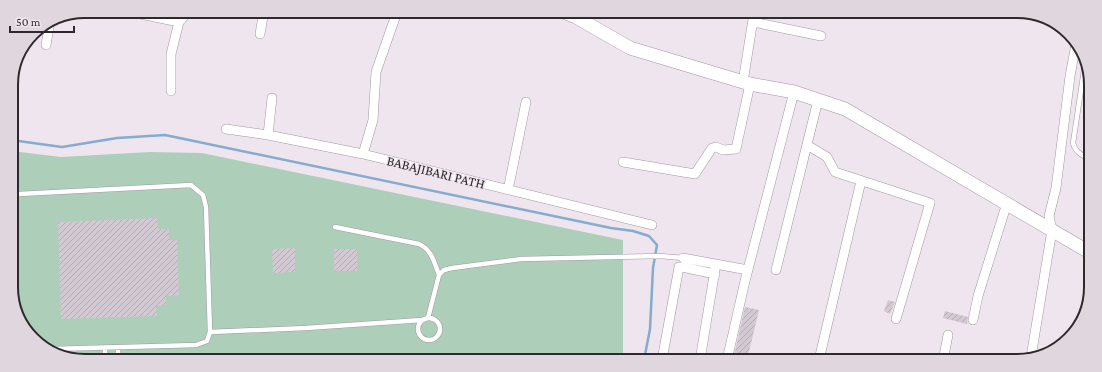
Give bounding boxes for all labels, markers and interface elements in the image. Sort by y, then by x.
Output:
scale bar [10,8,74,34]
text: 50 m [16,15,41,29]
street label: BABAJIBARI PATH [385,152,487,192]

